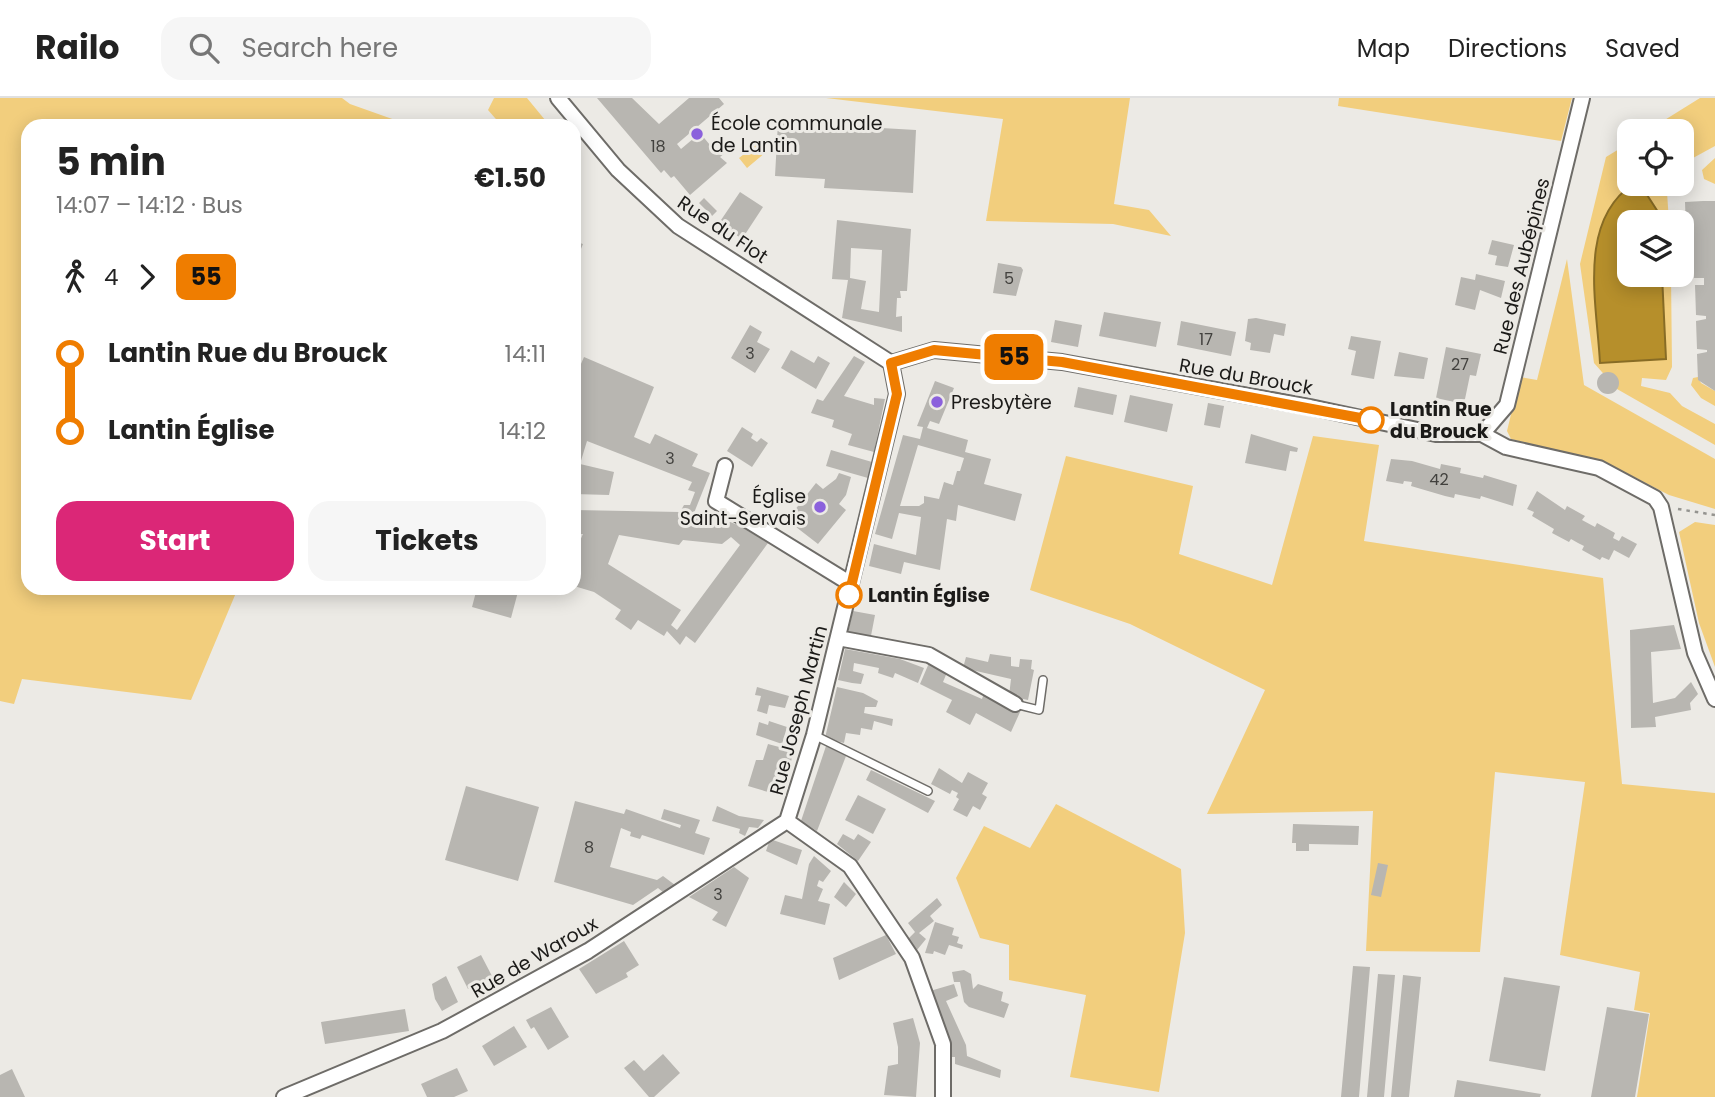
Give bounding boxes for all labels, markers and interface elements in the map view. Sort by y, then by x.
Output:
search box [161,17,651,80]
text: Railo [35,24,119,71]
icon: search [185,29,223,67]
text: Search here [241,30,398,66]
text: Map [1357,32,1410,65]
text: Directions [1448,32,1567,65]
text: Saved [1605,32,1680,65]
place label: École communale de Lantin [711,110,882,159]
map controls [1617,119,1694,287]
button: locate [1617,119,1694,196]
marker: École communale de Lantin [689,126,705,142]
text: 5 min [56,135,166,188]
house number: 18 [650,135,666,158]
text: €1.50 [474,160,546,196]
street label: Rue des Aubépines [1486,175,1556,357]
text: 14:07 – 14:12 · Bus [56,189,243,221]
street label: Rue du Flot [672,189,773,270]
button: layers [1617,210,1694,287]
icon: walk [56,258,94,296]
icon: forward [128,258,166,296]
text: 55 [190,260,222,293]
text: 4 [104,261,118,293]
house number: 5 [1004,267,1014,290]
house number: 17 [1199,328,1213,351]
line badge: 55 [982,334,1046,380]
text: Lantin Rue du Brouck [108,335,388,371]
text: 14:11 [505,338,546,370]
text: 55 [998,340,1030,373]
house number: 3 [745,342,755,365]
street label: Rue du Brouck [1177,351,1315,402]
house number: 27 [1451,353,1469,376]
place label: Presbytère [951,389,1052,416]
marker: Presbytère [929,394,945,410]
place label: Lantin Rue du Brouck [1390,396,1492,445]
marker: Lantin Rue du Brouck [1358,407,1384,433]
text: Lantin Église [108,412,274,448]
text: 14:12 [499,415,546,447]
house number: 3 [665,447,675,470]
house number: 42 [1429,468,1449,491]
place label: Église Saint-Servais [680,483,806,532]
marker: Église Saint-Servais [812,499,828,515]
button: Start [56,501,294,581]
button: Tickets [308,501,546,581]
marker: Lantin Église [836,582,862,608]
place label: Lantin Église [868,582,990,609]
street label: Rue Joseph Martin [763,622,834,798]
house number: 8 [584,836,594,859]
house number: 3 [713,883,723,906]
street label: Rue de Waroux [466,910,603,1005]

